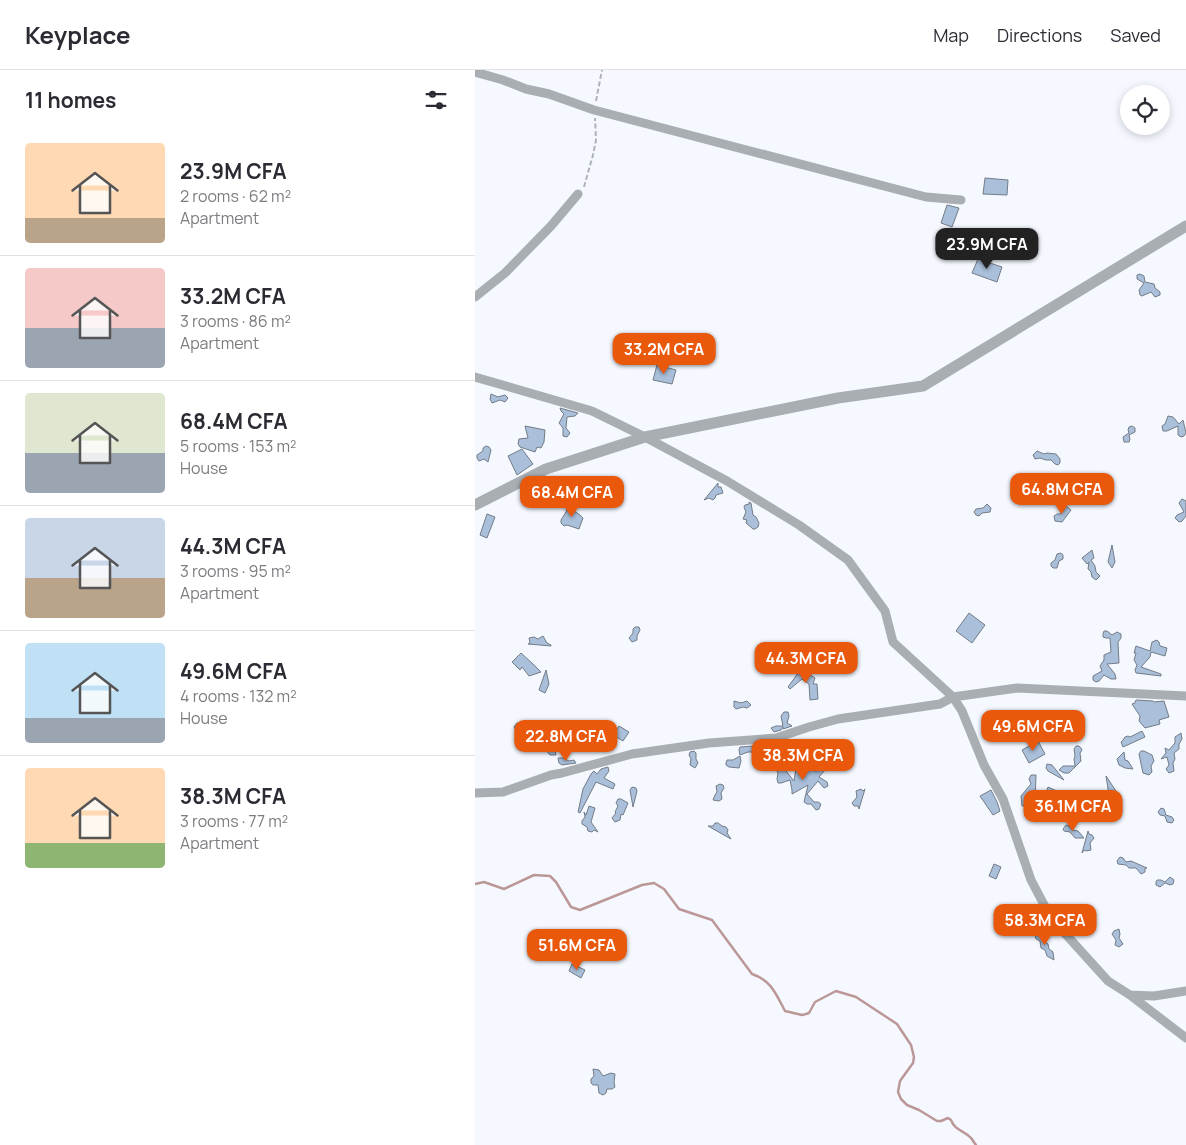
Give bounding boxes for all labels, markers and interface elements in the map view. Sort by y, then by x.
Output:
text: Keyplace [25,18,130,51]
text: Map [933,23,969,47]
text: Directions [997,23,1082,47]
text: Saved [1110,23,1161,47]
map controls [1120,85,1170,135]
button: locate [1120,85,1170,135]
text: 11 homes [25,86,116,114]
icon: filters [422,86,450,114]
text: 23.9M CFA [180,157,287,185]
icon: home [65,163,125,223]
text: 2 rooms · 62 m² [180,185,291,207]
text: Apartment [180,207,259,229]
pin: 23.9M CFA [930,228,1044,270]
text: 23.9M CFA [946,233,1028,255]
text: 33.2M CFA [180,282,286,310]
icon: home [65,288,125,348]
text: 3 rooms · 86 m² [180,310,291,332]
text: Apartment [180,332,259,354]
pin: 33.2M CFA [607,332,721,375]
text: 33.2M CFA [624,338,704,360]
text: 68.4M CFA [180,407,288,435]
icon: home [65,413,125,473]
text: 5 rooms · 153 m² [180,435,296,457]
text: House [180,457,228,479]
pin: 64.8M CFA [1005,472,1119,515]
pin: 68.4M CFA [515,476,629,518]
text: 64.8M CFA [1021,478,1103,500]
text: 68.4M CFA [531,481,613,503]
text: 44.3M CFA [180,532,286,560]
icon: home [65,538,125,598]
text: 3 rooms · 95 m² [180,560,291,582]
text: Apartment [180,582,259,604]
pin: 44.3M CFA [749,642,863,684]
text: 44.3M CFA [766,647,846,669]
text: 49.6M CFA [180,657,287,685]
icon: home [65,663,125,723]
text: 4 rooms · 132 m² [180,685,297,707]
text: House [180,707,228,729]
pin: 49.6M CFA [976,710,1090,752]
text: 49.6M CFA [992,715,1074,737]
pin: 22.8M CFA [509,720,623,762]
text: 22.8M CFA [525,725,607,747]
pin: 38.3M CFA [746,738,860,781]
text: 38.3M CFA [763,744,843,766]
text: 38.3M CFA [180,782,286,810]
icon: home [65,788,125,848]
pin: 36.1M CFA [1016,790,1130,832]
text: 36.1M CFA [1035,795,1111,817]
text: 3 rooms · 77 m² [180,810,288,832]
text: Apartment [180,832,259,854]
pin: 58.3M CFA [988,904,1102,946]
text: 58.3M CFA [1005,909,1085,931]
pin: 51.6M CFA [520,928,634,971]
text: 51.6M CFA [538,934,616,956]

